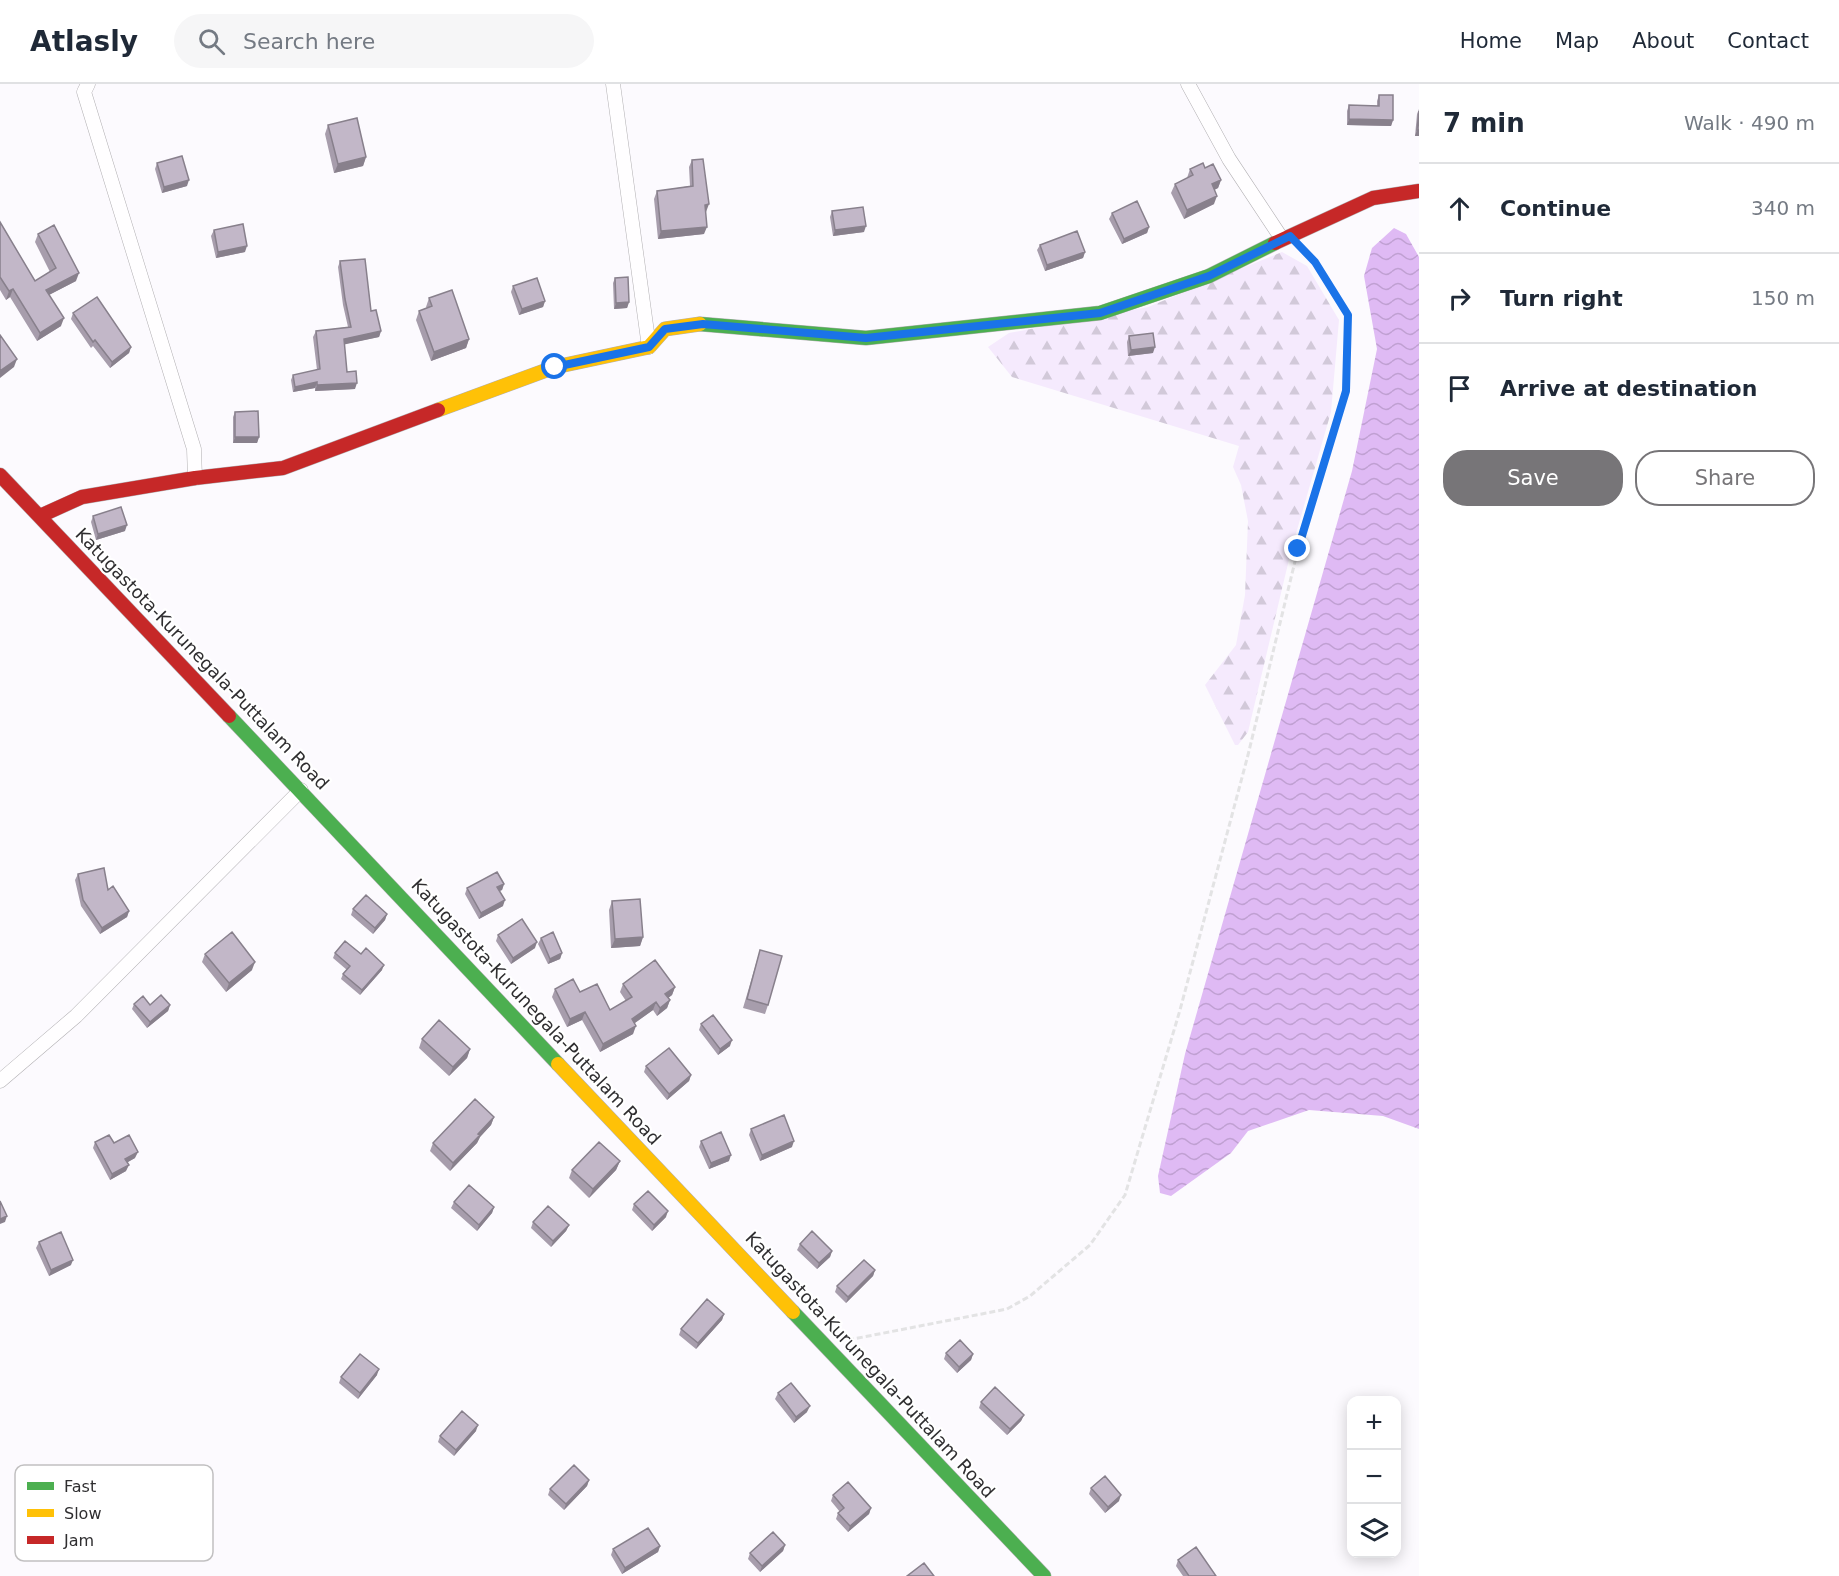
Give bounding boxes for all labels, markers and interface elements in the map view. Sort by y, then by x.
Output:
search box [174,14,594,68]
text: Atlasly [30,25,138,58]
icon: search [195,25,228,58]
text: Search here [243,29,375,54]
text: Home [1460,29,1522,53]
text: Map [1555,29,1599,53]
text: About [1632,29,1694,53]
text: Contact [1727,29,1809,53]
text: 7 min [1443,108,1525,138]
text: Walk · 490 m [1684,111,1815,135]
icon: ahead [1443,192,1476,225]
text: Continue [1500,196,1611,221]
text: 340 m [1751,196,1815,220]
icon: right [1443,282,1476,315]
text: Turn right [1500,286,1623,311]
text: 150 m [1751,286,1815,310]
route start [541,353,567,379]
icon: arrive [1443,372,1476,405]
text: Arrive at destination [1500,376,1757,401]
button: Save [1443,450,1623,506]
button: Share [1635,450,1815,506]
street label: Katugastota-Kurunegala-Puttalam Road [71,523,333,794]
route end [1284,535,1310,561]
street label: Katugastota-Kurunegala-Puttalam Road [407,874,665,1149]
street label: Katugastota-Kurunegala-Puttalam Road [741,1227,999,1502]
map controls [1347,1396,1401,1558]
button: + [1347,1396,1401,1450]
button: − [1347,1450,1401,1504]
legend [15,1465,213,1561]
text: Fast [64,1477,96,1496]
text: Slow [64,1504,101,1523]
button: layers [1347,1504,1401,1558]
text: Jam [63,1531,94,1550]

